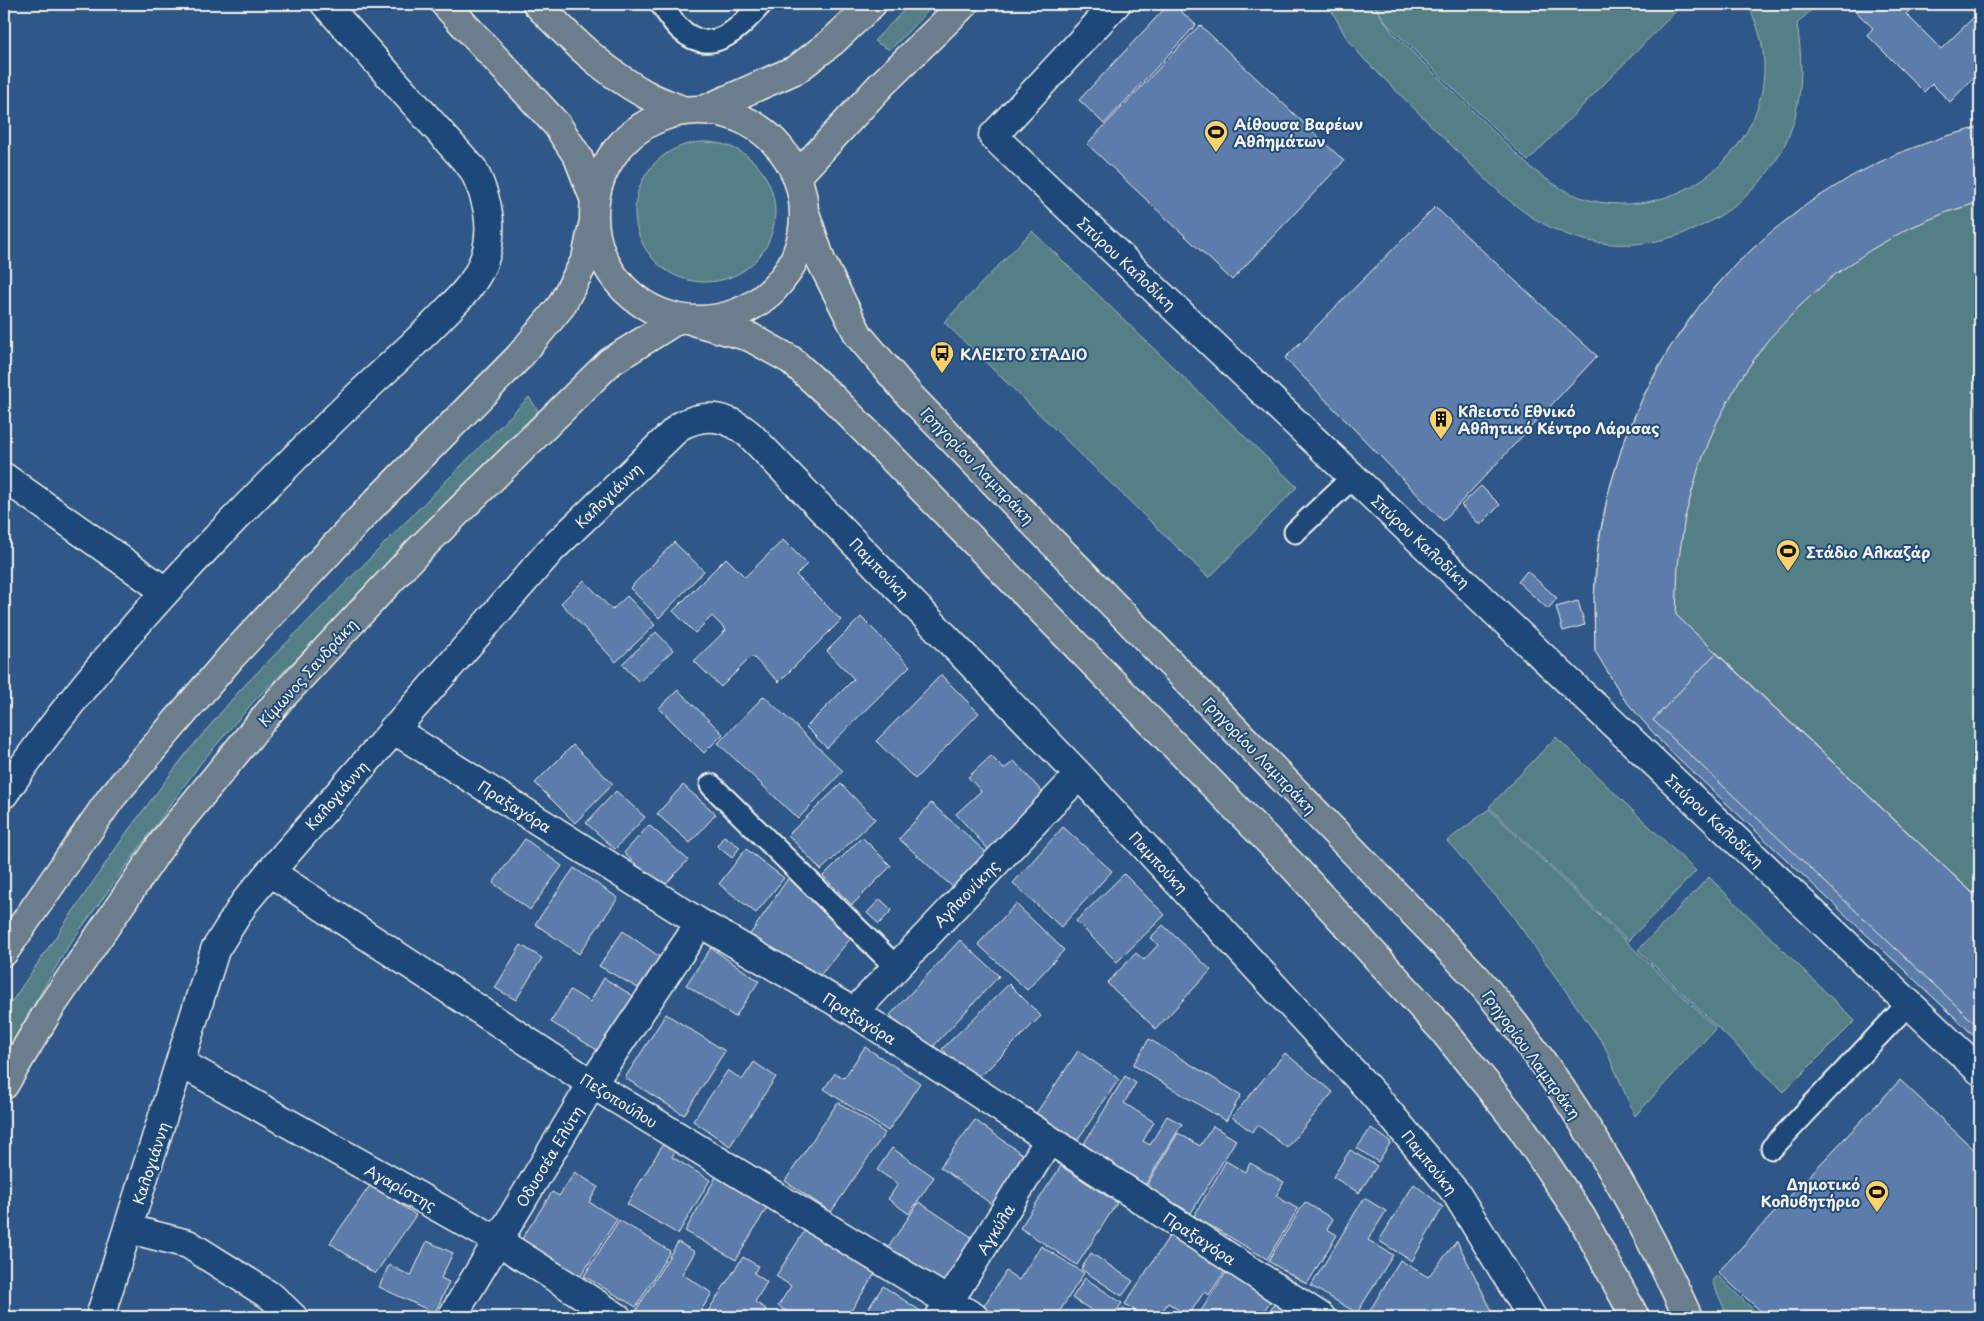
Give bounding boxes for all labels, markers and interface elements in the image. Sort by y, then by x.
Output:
place label: Αίθουσα Βαρέων Αθλημάτων [1234,112,1363,152]
sports icon: Αίθουσα Βαρέων Αθλημάτων [1203,119,1229,153]
street label: Σπύρου Καλοδίκη [1072,211,1182,315]
bus stop icon: ΚΛΕΙΣΤΟ ΣΤΑΔΙΟ [929,340,955,374]
place label: ΚΛΕΙΣΤΟ ΣΤΑΔΙΟ [960,342,1088,365]
place label: Κλειστό Εθνικό Αθλητικό Κέντρο Λάρισας [1458,399,1659,439]
street label: Γρηγορίου Λαμπράκη [916,401,1040,529]
building icon: Κλειστό Εθνικό Αθλητικό Κέντρο Λάρισας [1428,406,1454,440]
street label: Καλογιάννη [569,457,647,533]
street label: Σπύρου Καλοδίκη [1366,489,1476,593]
street label: Παμπούκη [845,532,915,604]
sports icon: Στάδιο Αλκαζάρ [1775,538,1801,572]
place label: Στάδιο Αλκαζάρ [1806,540,1930,563]
street label: Κίμωνος Σανδράκη [252,613,362,731]
street label: Γρηγορίου Λαμπράκη [1198,691,1322,819]
street label: Καλογιάννη [299,755,373,835]
street label: Σπύρου Καλοδίκη [1660,768,1770,872]
street label: Πραξαγόρα [474,774,556,838]
street label: Παμπούκη [1124,826,1194,898]
street label: Αγλαονίκης [928,854,1004,932]
street label: Γρηγορίου Λαμπράκη [1477,985,1587,1123]
street label: Πραξαγόρα [819,986,901,1050]
street label: Πεζοπούλου [576,1067,662,1133]
street label: Οδυσσέα Ελύτη [510,1101,588,1211]
street label: Καλογιάννη [126,1119,174,1207]
street label: Παμπούκη [1397,1125,1463,1199]
street label: Αγαρίστης [361,1158,441,1216]
place label: Δημοτικό Κολυβητήριο [1761,1172,1860,1212]
sports icon: Δημοτικό Κολυβητήριο [1864,1179,1890,1213]
street label: Αγκύλα [970,1199,1020,1259]
street label: Πραξαγόρα [1159,1206,1241,1270]

